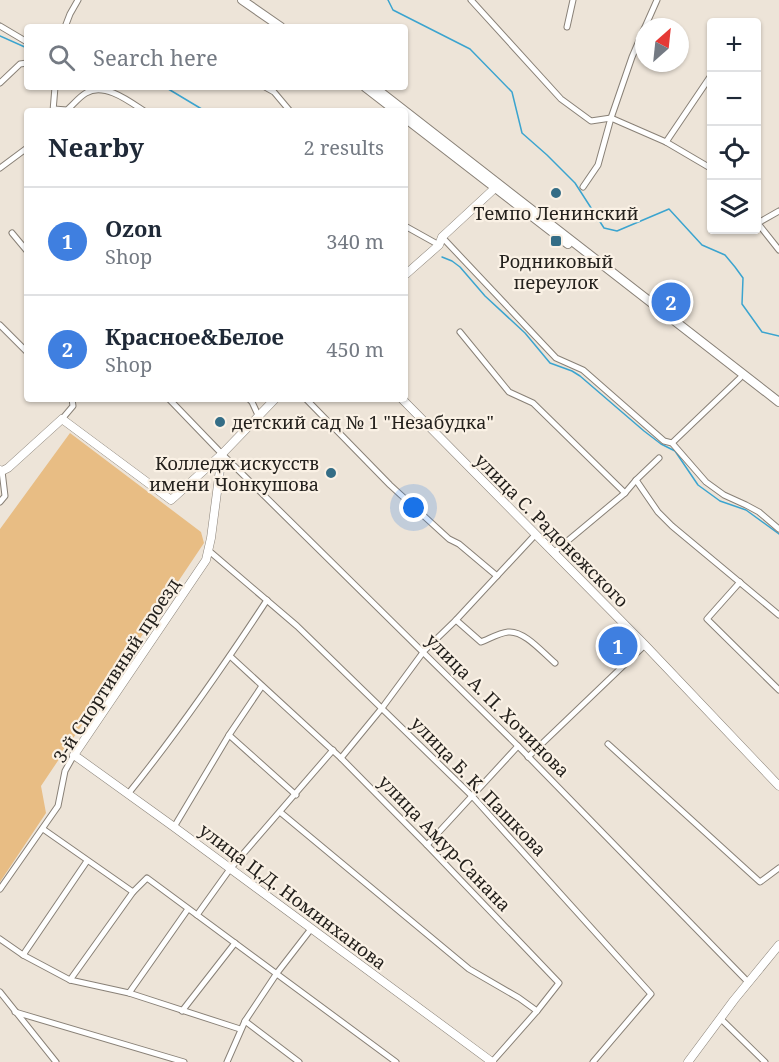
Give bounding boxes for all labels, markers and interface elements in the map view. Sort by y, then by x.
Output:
north arrow [635,18,689,72]
map controls [707,18,761,234]
button: + [707,18,761,72]
search box [24,24,408,90]
icon: search [45,41,78,74]
text: Search here [93,42,218,72]
button: − [707,72,761,126]
button: locate [707,126,761,180]
text: Nearby [48,129,144,165]
text: 2 results [304,134,384,161]
button: layers [707,180,761,234]
marker: Темпо Ленинский [549,186,563,200]
place label: Темпо Ленинский [473,201,639,225]
text: Ozon [105,213,162,243]
text: 1 [62,228,73,255]
text: 340 m [326,228,384,255]
marker: Родниковый переулок [549,234,563,248]
text: Shop [105,243,152,270]
place label: Родниковый переулок [499,249,613,294]
pin: 2 [652,280,690,324]
text: Красное&Белое [105,321,284,351]
text: 2 [62,336,73,363]
text: 450 m [326,336,384,363]
text: Shop [105,351,152,378]
place label: детский сад № 1 "Незабудка" [232,410,494,434]
marker: детский сад № 1 "Незабудка" [213,415,227,429]
street label: улица С. Радонежского [470,448,634,612]
place label: Колледж искусств имени Чонкушова [149,451,319,496]
marker: Колледж искусств имени Чонкушова [324,466,338,480]
your location [399,493,428,522]
street label: 3-й Спортивный проезд [47,573,185,767]
pin: 1 [598,624,638,668]
street label: улица А. П. Хочинова [421,628,575,782]
street label: улица Б. К. Пашкова [406,711,552,861]
street label: улица Амур-Санана [373,770,517,916]
street label: улица Ц.Д. Номинханова [194,818,392,974]

